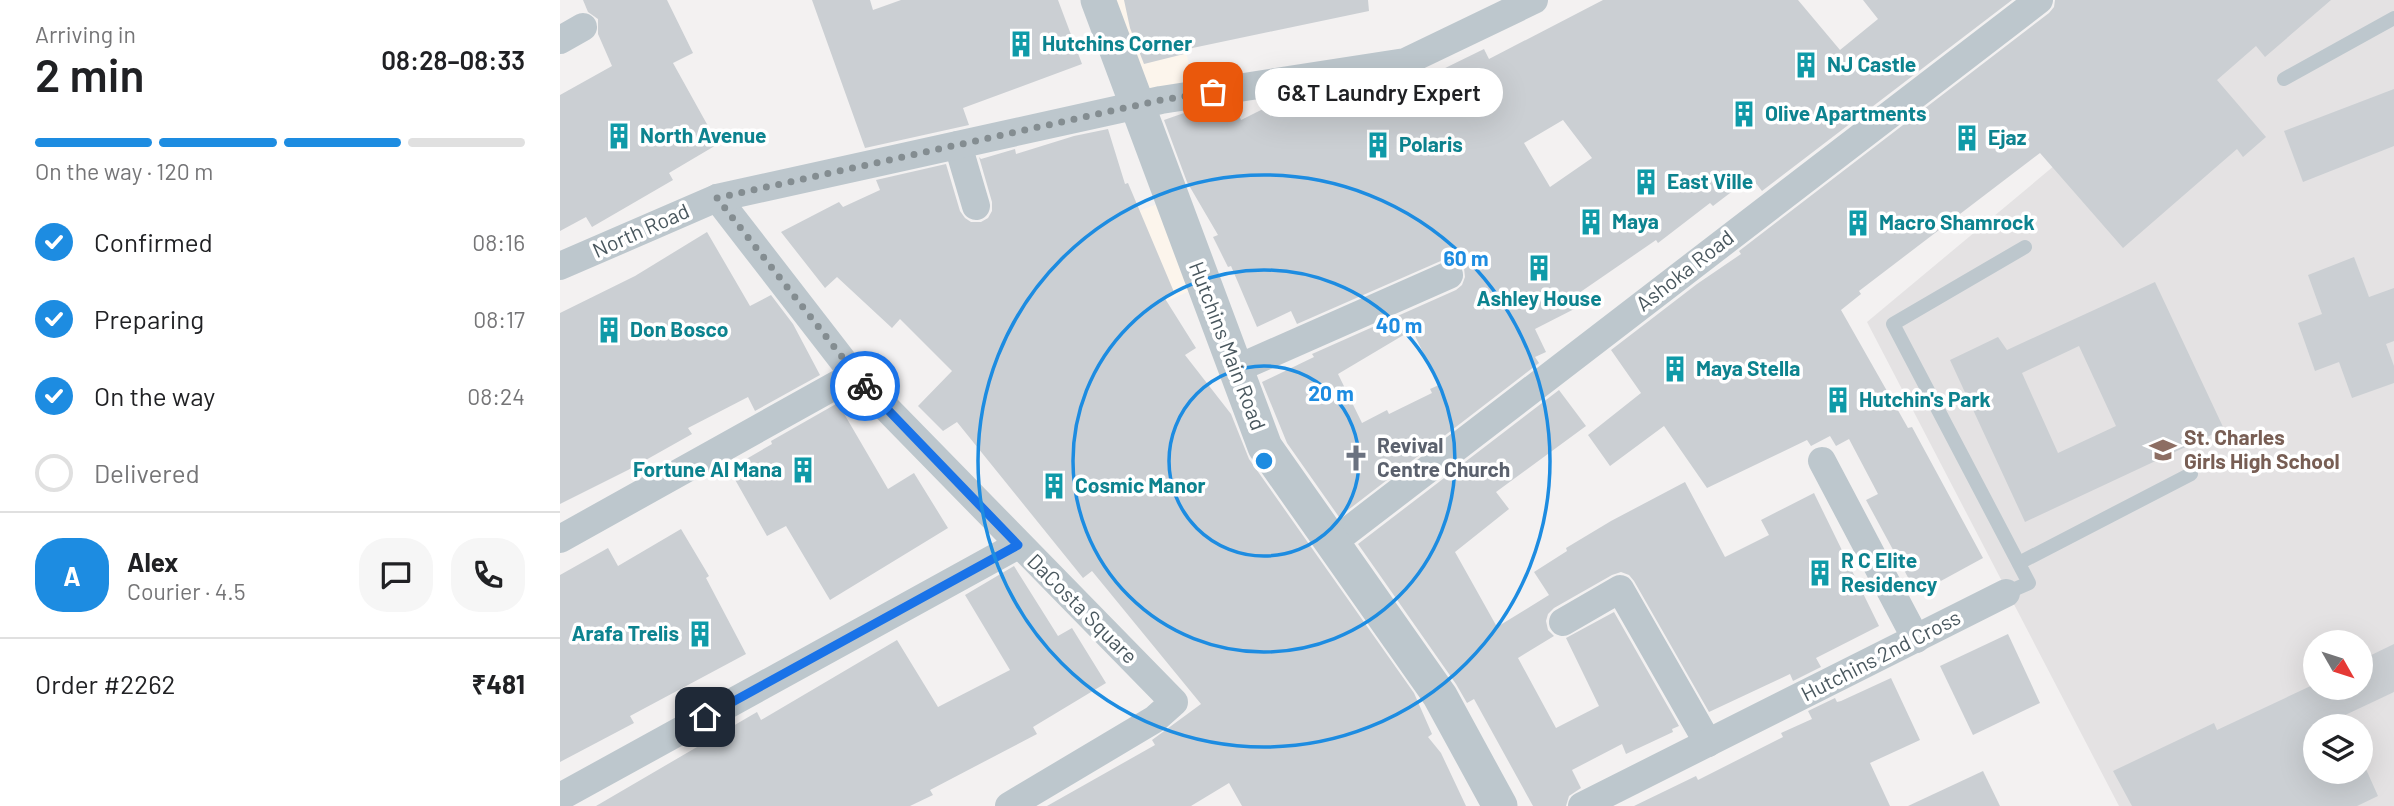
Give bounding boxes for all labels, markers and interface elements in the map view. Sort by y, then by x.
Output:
text: Arriving in [35,20,136,48]
building icon: Hutchins Corner [1006,29,1036,59]
place label: Hutchins Corner [1042,30,1192,55]
text: 08:28–08:33 [381,44,525,75]
text: 2 min [35,46,144,101]
building icon: NJ Castle [1791,50,1821,80]
place label: NJ Castle [1827,51,1916,76]
pin [1183,62,1243,122]
callout: G&T Laundry Expert [1255,68,1504,116]
icon: bag [1194,73,1232,111]
text: G&T Laundry Expert [1277,78,1481,106]
building icon: Olive Apartments [1729,99,1759,129]
place label: Olive Apartments [1765,100,1927,125]
building icon: North Avenue [604,121,634,151]
place label: North Avenue [640,122,767,147]
building icon: Ejaz [1952,123,1982,153]
place label: Ejaz [1988,124,2027,149]
building icon: Polaris [1363,130,1393,160]
place label: Polaris [1399,131,1463,156]
text: On the way · 120 m [35,157,213,185]
building icon: East Ville [1631,167,1661,197]
place label: East Ville [1667,168,1753,193]
street label: North Road [588,197,693,262]
building icon: Maya [1576,207,1606,237]
place label: Maya [1612,208,1659,233]
building icon: Macro Shamrock [1843,208,1873,238]
place label: Macro Shamrock [1879,209,2035,234]
icon: check [35,223,73,261]
street label: Ashoka Road [1630,224,1738,316]
text: Confirmed [94,226,213,257]
text: 08:16 [472,228,525,256]
text: 60 m [1444,245,1488,270]
building icon: Ashley House [1524,253,1554,283]
street label: Hutchins Main Road [1185,258,1272,433]
place label: Ashley House [1476,285,1602,310]
icon: check [35,300,73,338]
text: Preparing [94,303,204,334]
text: 08:17 [473,305,525,333]
text: 40 m [1376,312,1422,337]
building icon: Don Bosco [594,315,624,345]
place label: Don Bosco [630,316,728,341]
courier [830,351,900,421]
building icon: Maya Stella [1660,354,1690,384]
place label: Maya Stella [1696,355,1800,380]
icon: bike [846,367,884,405]
icon: check [35,377,73,415]
text: On the way [94,380,215,411]
text: 20 m [1308,380,1354,405]
text: 08:24 [467,382,525,410]
building icon: Hutchin's Park [1823,385,1853,415]
place label: Hutchin's Park [1859,386,1991,411]
place label: St. Charles Girls High School [2184,424,2340,473]
place label: Revival Centre Church [1377,432,1510,481]
school or university icon: St. Charles Girls High School [2148,435,2178,465]
church icon: Revival Centre Church [1341,443,1371,473]
centre of rings [1252,449,1276,473]
building icon: Fortune Al Mana [788,455,818,485]
place label: Fortune Al Mana [633,456,782,481]
text: Delivered [94,457,200,488]
building icon: Cosmic Manor [1039,471,1069,501]
place label: Cosmic Manor [1075,472,1206,497]
button: chat [359,538,433,612]
button: phone [451,538,525,612]
text: Alex [127,546,178,577]
place label: R C Elite Residency [1841,547,1938,596]
street label: DaCosta Square [1023,548,1143,668]
building icon: R C Elite Residency [1805,558,1835,588]
text: A [63,560,81,591]
text: Courier · 4.5 [127,577,246,605]
street label: Hutchins 2nd Cross [1797,604,1964,706]
building icon: Arafa Trelis [685,619,715,649]
place label: Arafa Trelis [572,620,679,645]
north arrow [2303,630,2373,700]
map controls [2303,630,2373,784]
text: Order #2262 [35,668,176,699]
text: ₹481 [471,668,525,699]
pin [675,687,735,747]
icon: home [686,698,724,736]
button: layers [2303,714,2373,784]

